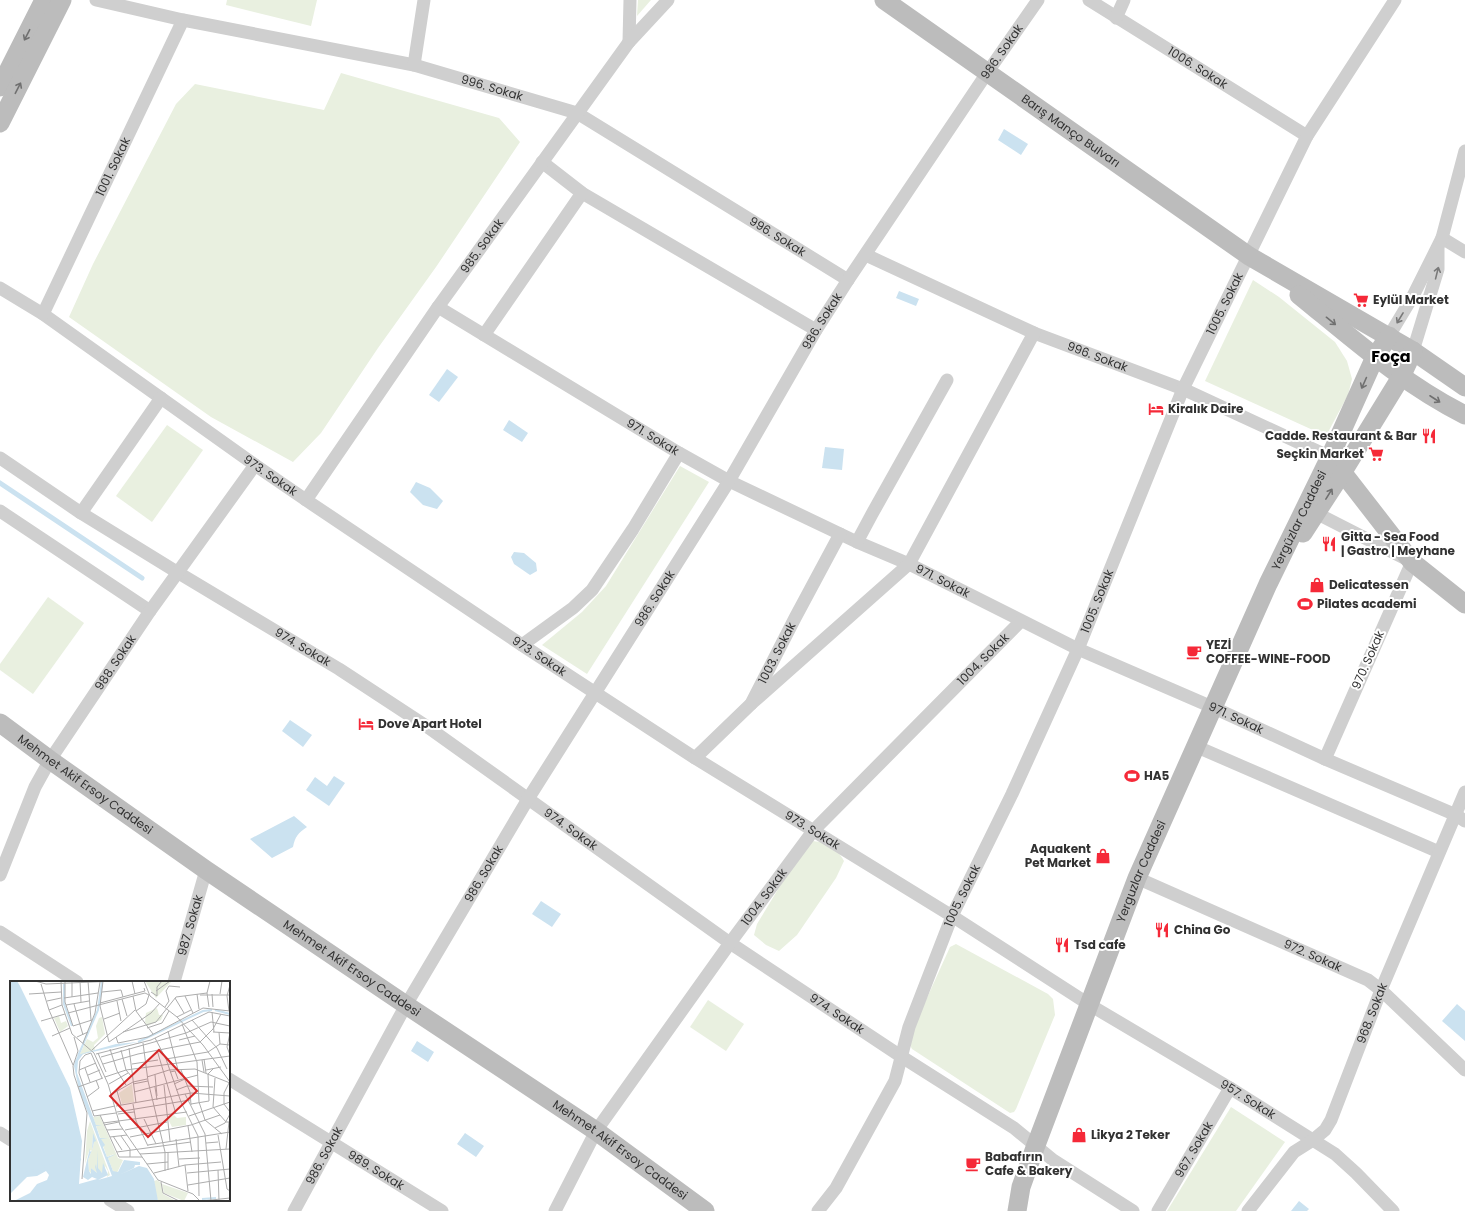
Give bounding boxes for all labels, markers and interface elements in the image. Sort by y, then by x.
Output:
street label: 986. Sokak [976,20,1027,82]
one-way arrow [22,29,30,41]
street label: 1006. Sokak [1165,42,1232,93]
street label: 996. Sokak [459,70,526,105]
one-way arrow [14,83,22,95]
street label: Barış Manço Bulvarı [1018,90,1124,171]
street label: 1001. Sokak [91,133,134,199]
street label: 996. Sokak [746,212,810,260]
street label: 985. Sokak [456,214,508,277]
one-way arrow [1433,267,1441,280]
street label: 1005. Sokak [1202,269,1247,337]
street label: 986. Sokak [798,289,846,352]
supermarket icon: Eylül Market [1352,291,1370,309]
place label: Eylül Market [1373,291,1449,308]
one-way arrow [1396,312,1404,323]
one-way arrow [1325,317,1336,326]
street label: 996. Sokak [1065,337,1131,376]
district label: Foça [1371,345,1411,368]
one-way arrow [1360,376,1367,388]
one-way arrow [1429,395,1441,403]
hotel icon: Kiralık Daire [1147,400,1165,418]
place label: Kiralık Daire [1168,400,1244,417]
street label: 971. Sokak [623,414,683,460]
place label: Cadde. Restaurant & Bar [1265,427,1417,444]
restaurant icon: Cadde. Restaurant & Bar [1420,427,1438,445]
place label: Seçkin Market [1276,445,1364,462]
supermarket icon: Seçkin Market [1367,445,1385,463]
street label: 973. Sokak [240,450,302,500]
street label: Yergüzlar Caddesi [1267,467,1330,573]
one-way arrow [1325,488,1333,499]
place label: Gitta - Sea Food | Gastro | Meyhane [1341,528,1456,559]
restaurant icon: Gitta - Sea Food | Gastro | Meyhane [1320,535,1338,553]
street label: 971. Sokak [913,560,974,602]
street label: 986. Sokak [630,566,679,630]
street label: 1005. Sokak [1076,566,1118,636]
shop icon: Delicatessen [1308,576,1326,594]
place label: Delicatessen [1329,576,1409,593]
sports icon: Pilates academi [1296,595,1314,613]
place label: Pilates academi [1317,595,1417,612]
street label: 1003. Sokak [754,618,800,687]
street label: 974. Sokak [272,623,335,671]
street label: 970. Sokak [1347,627,1388,692]
street label: 1004. Sokak [953,628,1013,689]
street label: 988. Sokak [90,630,140,693]
street label: 973. Sokak [509,632,571,680]
place label: YEZİ COFFEE-WINE-FOOD [1206,636,1331,667]
cafe icon: YEZİ COFFEE-WINE-FOOD [1185,643,1203,661]
street label: 971. Sokak [1206,698,1267,738]
hotel icon: Dove Apart Hotel [357,715,375,733]
place label: Dove Apart Hotel [378,715,482,732]
street label: Mehmet Akif Ersoy Caddesi [14,730,156,838]
sports icon: HA5 [1123,767,1141,785]
place label: HA5 [1144,767,1170,784]
street label: 974. Sokak [540,804,602,854]
street label: 973. Sokak [782,806,844,854]
street label: Yerguzlar Caddesi [1112,817,1170,925]
place label: Aquakent Pet Market [1025,840,1091,871]
street label: 986. Sokak [460,841,507,905]
shop icon: Aquakent Pet Market [1094,847,1112,865]
street label: 1005. Sokak [940,861,984,929]
street label: 1004. Sokak [737,864,791,929]
street label: 987. Sokak [173,892,207,958]
street label: Mehmet Akif Ersoy Caddesi [280,916,424,1020]
restaurant icon: China Go [1153,921,1171,939]
place label: China Go [1174,921,1231,938]
street label: 972. Sokak [1281,935,1345,976]
restaurant icon: Tsd cafe [1053,936,1071,954]
place label: Tsd cafe [1074,936,1126,953]
street label: 968. Sokak [1352,979,1391,1046]
inset map [10,981,230,1201]
street label: 974. Sokak [806,989,869,1038]
street label: 957. Sokak [1217,1075,1280,1123]
street label: Mehmet Akif Ersoy Caddesi [550,1096,691,1204]
street label: 967. Sokak [1170,1117,1217,1181]
street label: 986. Sokak [301,1123,347,1187]
shop icon: Likya 2 Teker [1070,1126,1088,1144]
place label: Likya 2 Teker [1091,1126,1170,1143]
street label: 989. Sokak [345,1146,409,1194]
place label: Babafırın Cafe & Bakery [985,1148,1073,1179]
cafe icon: Babafırın Cafe & Bakery [964,1155,982,1173]

